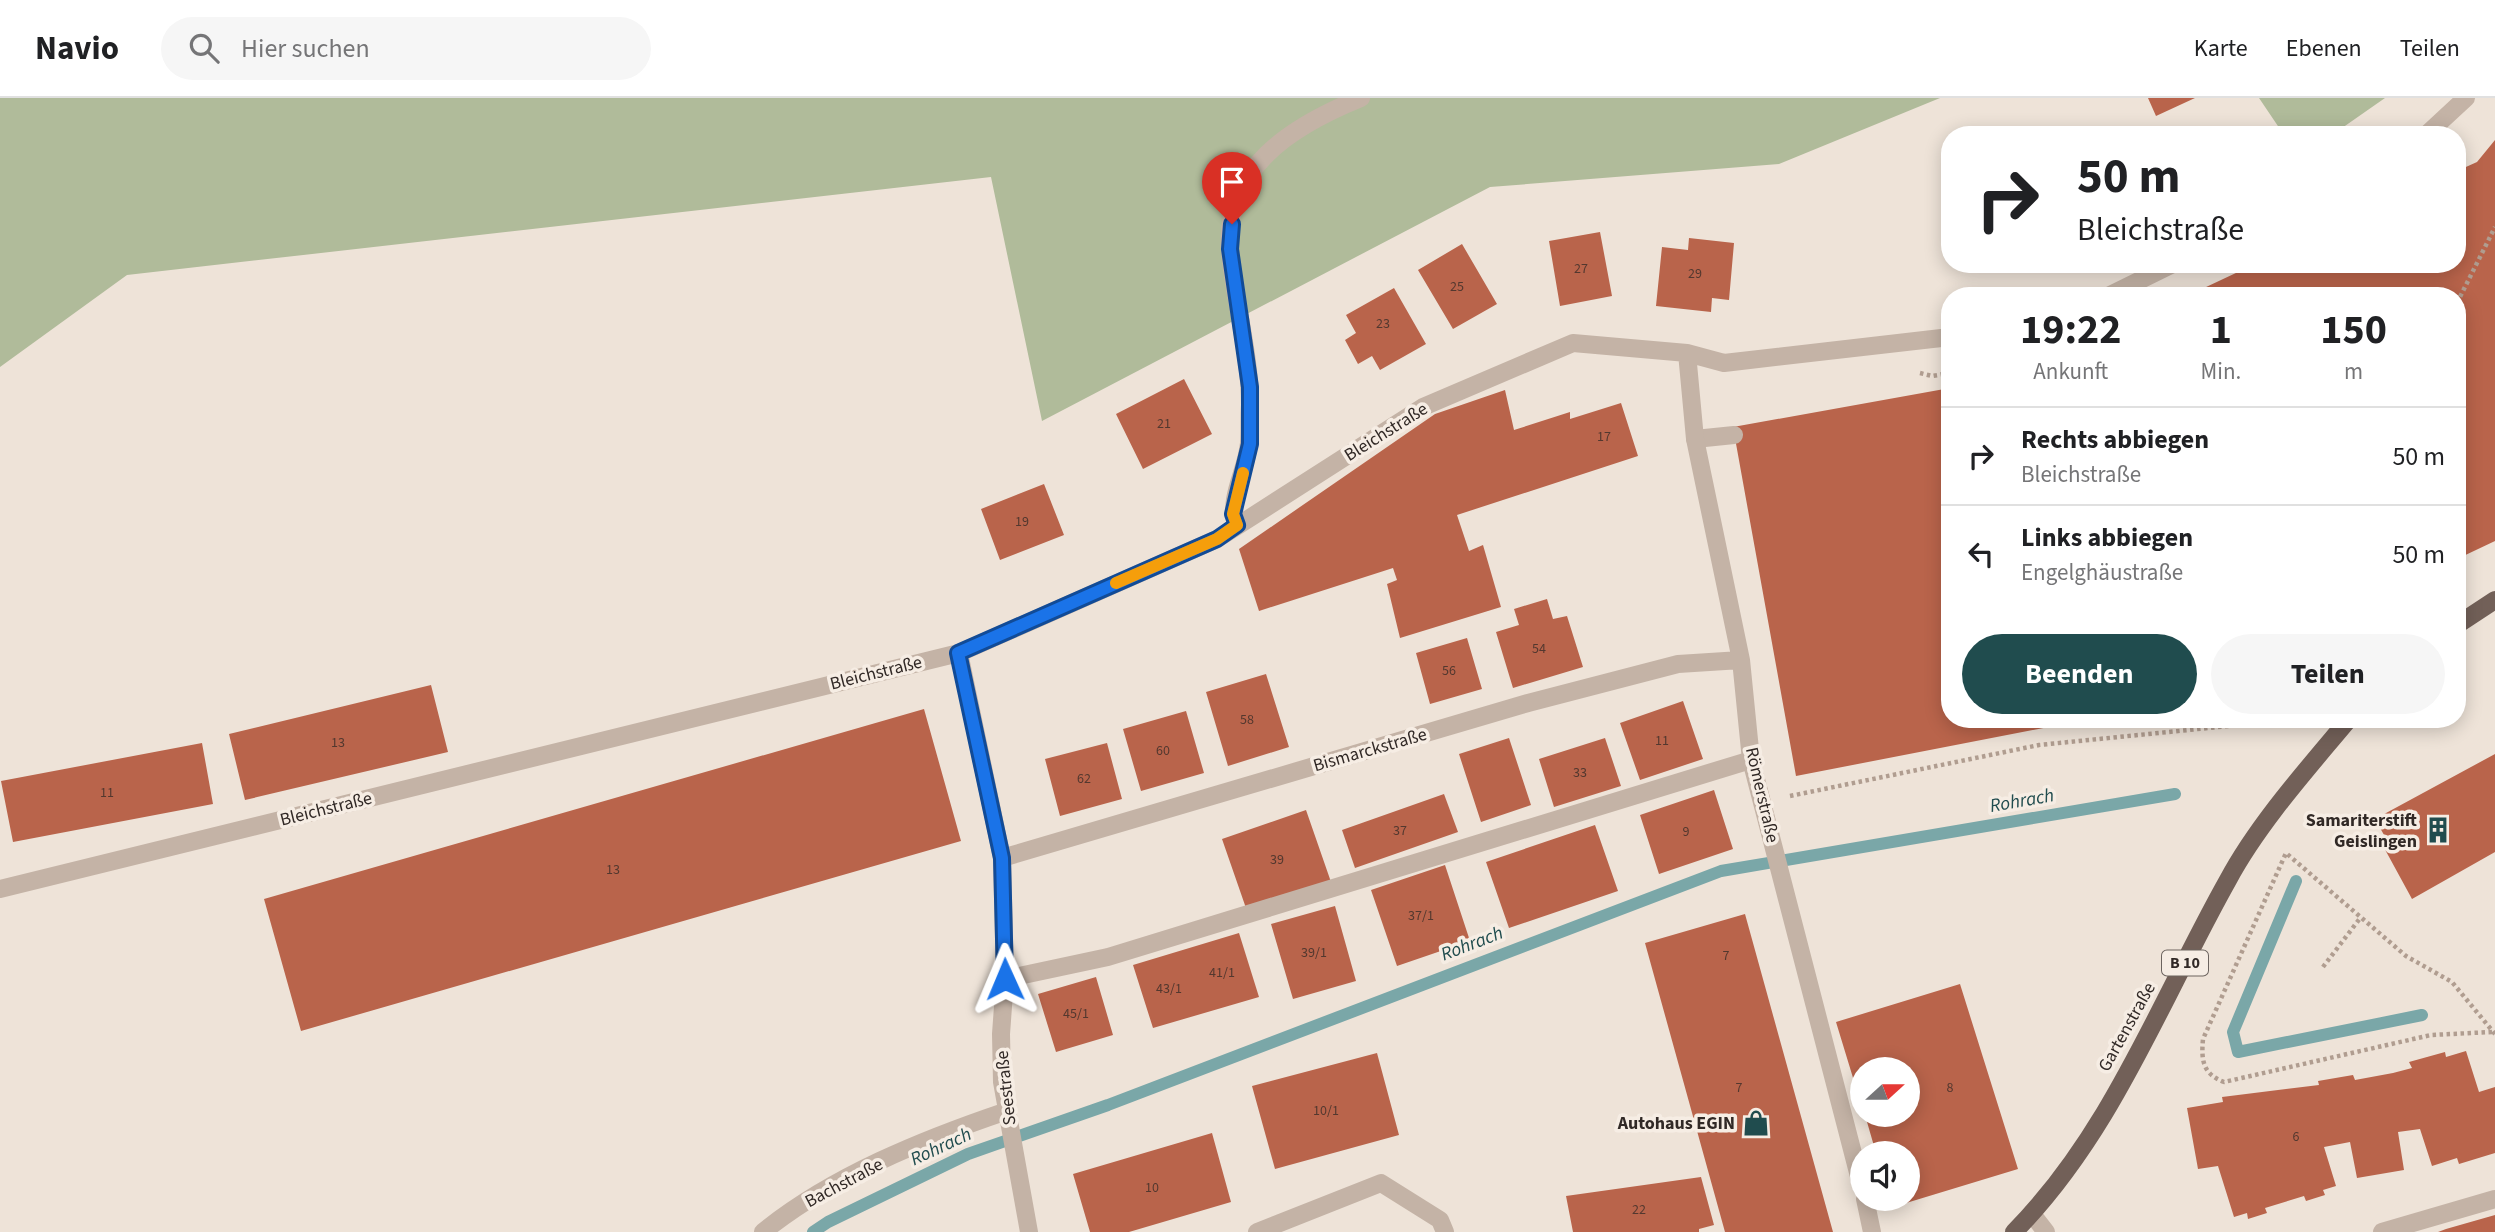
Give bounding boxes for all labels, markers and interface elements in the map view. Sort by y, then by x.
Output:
search box [161,17,651,80]
text: Navio [35,25,119,72]
icon: search [185,29,223,67]
text: Hier suchen [241,30,370,67]
text: Karte [2194,31,2248,66]
text: Ebenen [2286,31,2362,66]
text: Teilen [2400,31,2460,66]
text: 50 m [2077,142,2181,212]
pin [1202,152,1262,224]
icon: right [1962,154,2053,245]
icon: arrive [1213,163,1251,201]
text: Bleichstraße [2077,207,2244,253]
house number: 27 [1574,259,1588,279]
house number: 29 [1688,264,1702,284]
house number: 25 [1450,277,1464,297]
text: 19:22 [2020,300,2121,360]
text: 1 [2210,300,2232,360]
text: 150 [2320,300,2387,360]
house number: 23 [1376,314,1390,334]
text: Ankunft [2033,355,2108,388]
text: Min. [2201,355,2241,388]
text: m [2344,355,2363,388]
street label: Bleichstraße [1340,396,1433,468]
house number: 21 [1157,414,1171,434]
text: Rechts abbiegen [2021,421,2209,458]
house number: 17 [1597,427,1611,447]
icon: right [1962,437,2000,475]
text: 50 m [2392,438,2445,475]
text: Bleichstraße [2021,458,2141,491]
house number: 19 [1015,512,1029,532]
text: Links abbiegen [2021,519,2193,556]
icon: left [1962,535,2000,573]
text: 50 m [2392,536,2445,573]
text: Engelghäustraße [2021,556,2183,589]
button: Beenden [1962,634,2197,714]
button: Teilen [2211,634,2445,714]
house number: 54 [1532,639,1546,659]
street label: Bleichstraße [827,649,925,696]
house number: 56 [1442,661,1456,681]
house number: 58 [1240,710,1254,730]
street label: Bismarckstraße [1310,722,1430,778]
house number: 11 [1655,731,1669,751]
house number: 13 [331,733,345,753]
house number: 60 [1156,741,1170,761]
street label: Römerstraße [1739,745,1785,845]
house number: 33 [1573,763,1587,783]
house number: 62 [1077,769,1091,789]
water label: Rohrach [1988,782,2056,820]
house number: 11 [100,783,114,803]
street label: Bleichstraße [277,785,375,832]
place label: Samariterstift Geislingen [2306,808,2418,854]
building icon: Samariterstift Geislingen [2423,815,2453,845]
house number: 37 [1393,821,1407,841]
house number: 9 [1683,822,1690,842]
house number: 39 [1270,850,1284,870]
house number: 13 [606,860,620,880]
house number: 37/1 [1408,906,1434,926]
water label: Rohrach [1437,920,1507,968]
position arrow [968,942,1042,1016]
house number: 39/1 [1301,943,1327,963]
house number: 7 [1723,946,1730,966]
road number: B 10 [2162,950,2208,976]
house number: 41/1 [1209,963,1235,983]
street label: Gartenstraße [2092,978,2162,1076]
house number: 43/1 [1156,979,1182,999]
house number: 45/1 [1063,1004,1089,1024]
street label: Seestraße [990,1049,1022,1127]
north arrow [1850,1057,1920,1127]
map controls [1850,1057,1920,1211]
house number: 7 [1736,1078,1743,1098]
house number: 8 [1947,1078,1954,1098]
house number: 10/1 [1313,1101,1339,1121]
shop icon: Autohaus EGIN [1741,1108,1771,1138]
place label: Autohaus EGIN [1617,1111,1735,1136]
water label: Rohrach [906,1121,976,1173]
house number: 6 [2293,1127,2300,1147]
button: sound [1850,1141,1920,1211]
street label: Bachstraße [801,1152,888,1214]
house number: 10 [1145,1178,1159,1198]
house number: 22 [1632,1200,1646,1220]

